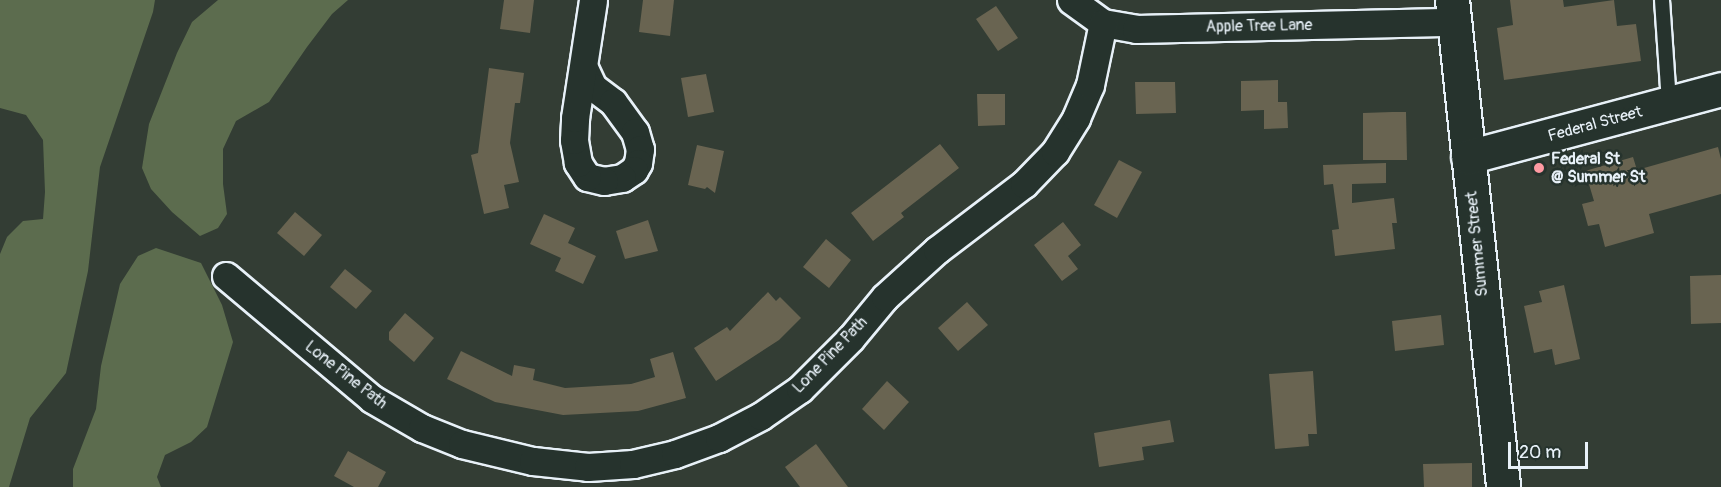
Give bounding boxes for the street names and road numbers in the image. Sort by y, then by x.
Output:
street label: Apple Tree Lane [1206,15,1312,37]
street label: Federal Street [1546,102,1644,146]
street label: Summer Street [1462,190,1492,298]
street label: Lone Pine Path [789,313,871,397]
street label: Lone Pine Path [301,337,391,413]

